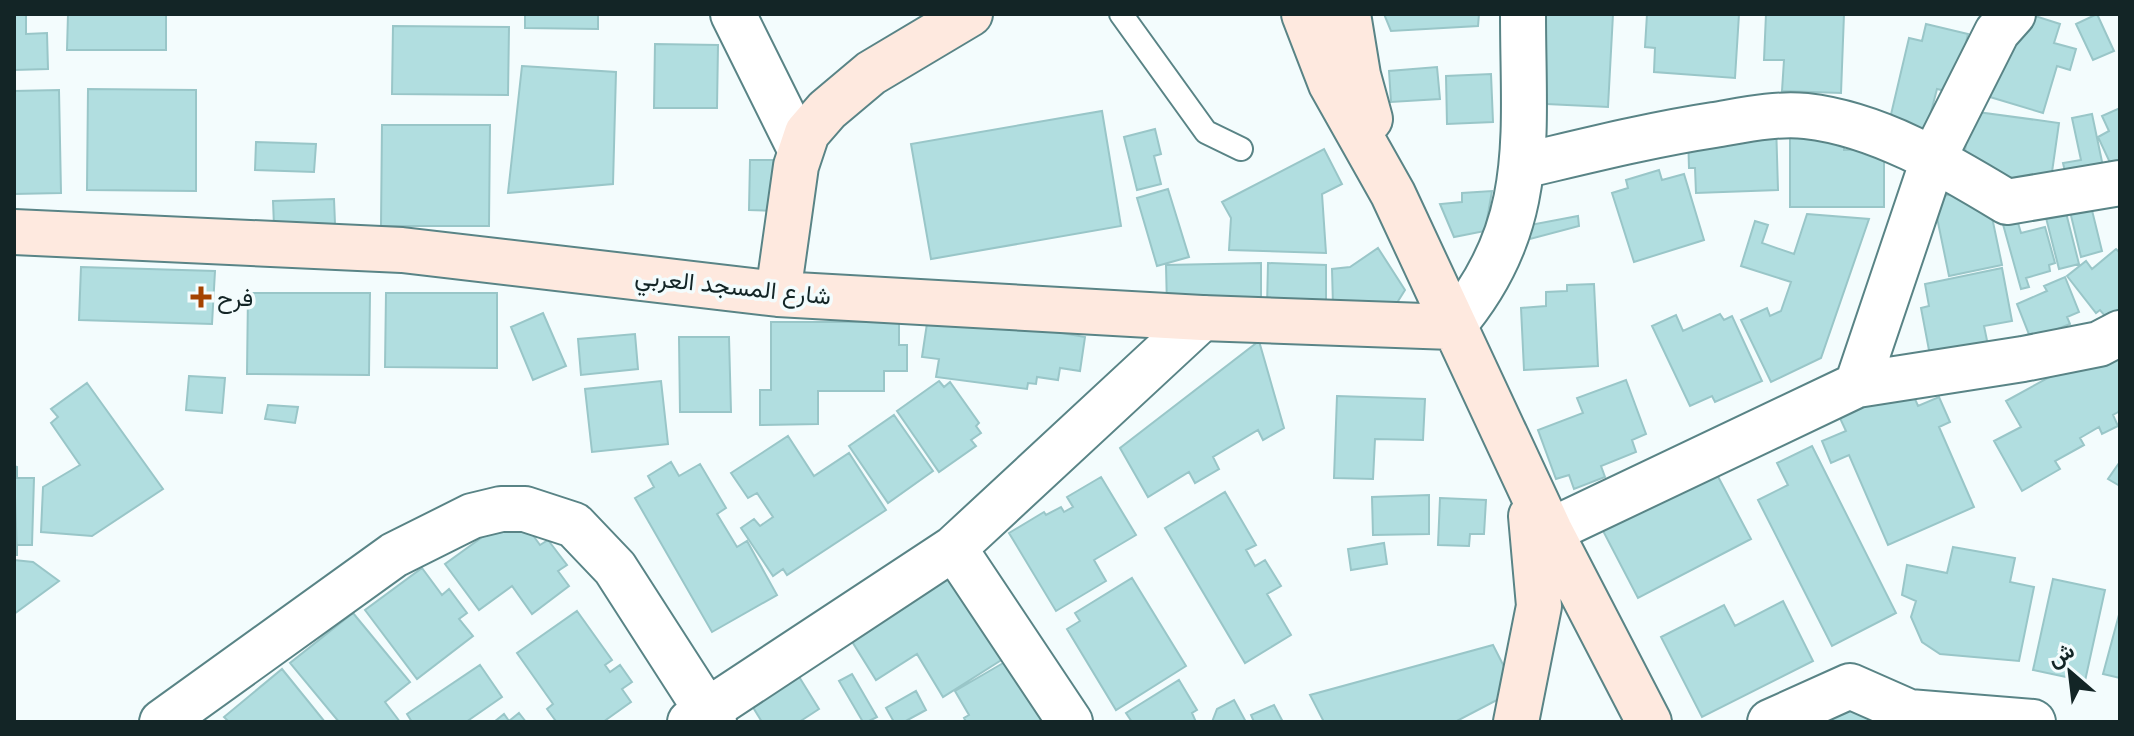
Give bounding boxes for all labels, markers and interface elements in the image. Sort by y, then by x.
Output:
street label: شارع المسجد العربي [633,262,832,316]
place label: فرح [217,284,253,314]
marker: فرح [192,288,210,306]
north arrow [2030,632,2110,712]
text: ش [2043,638,2079,673]

